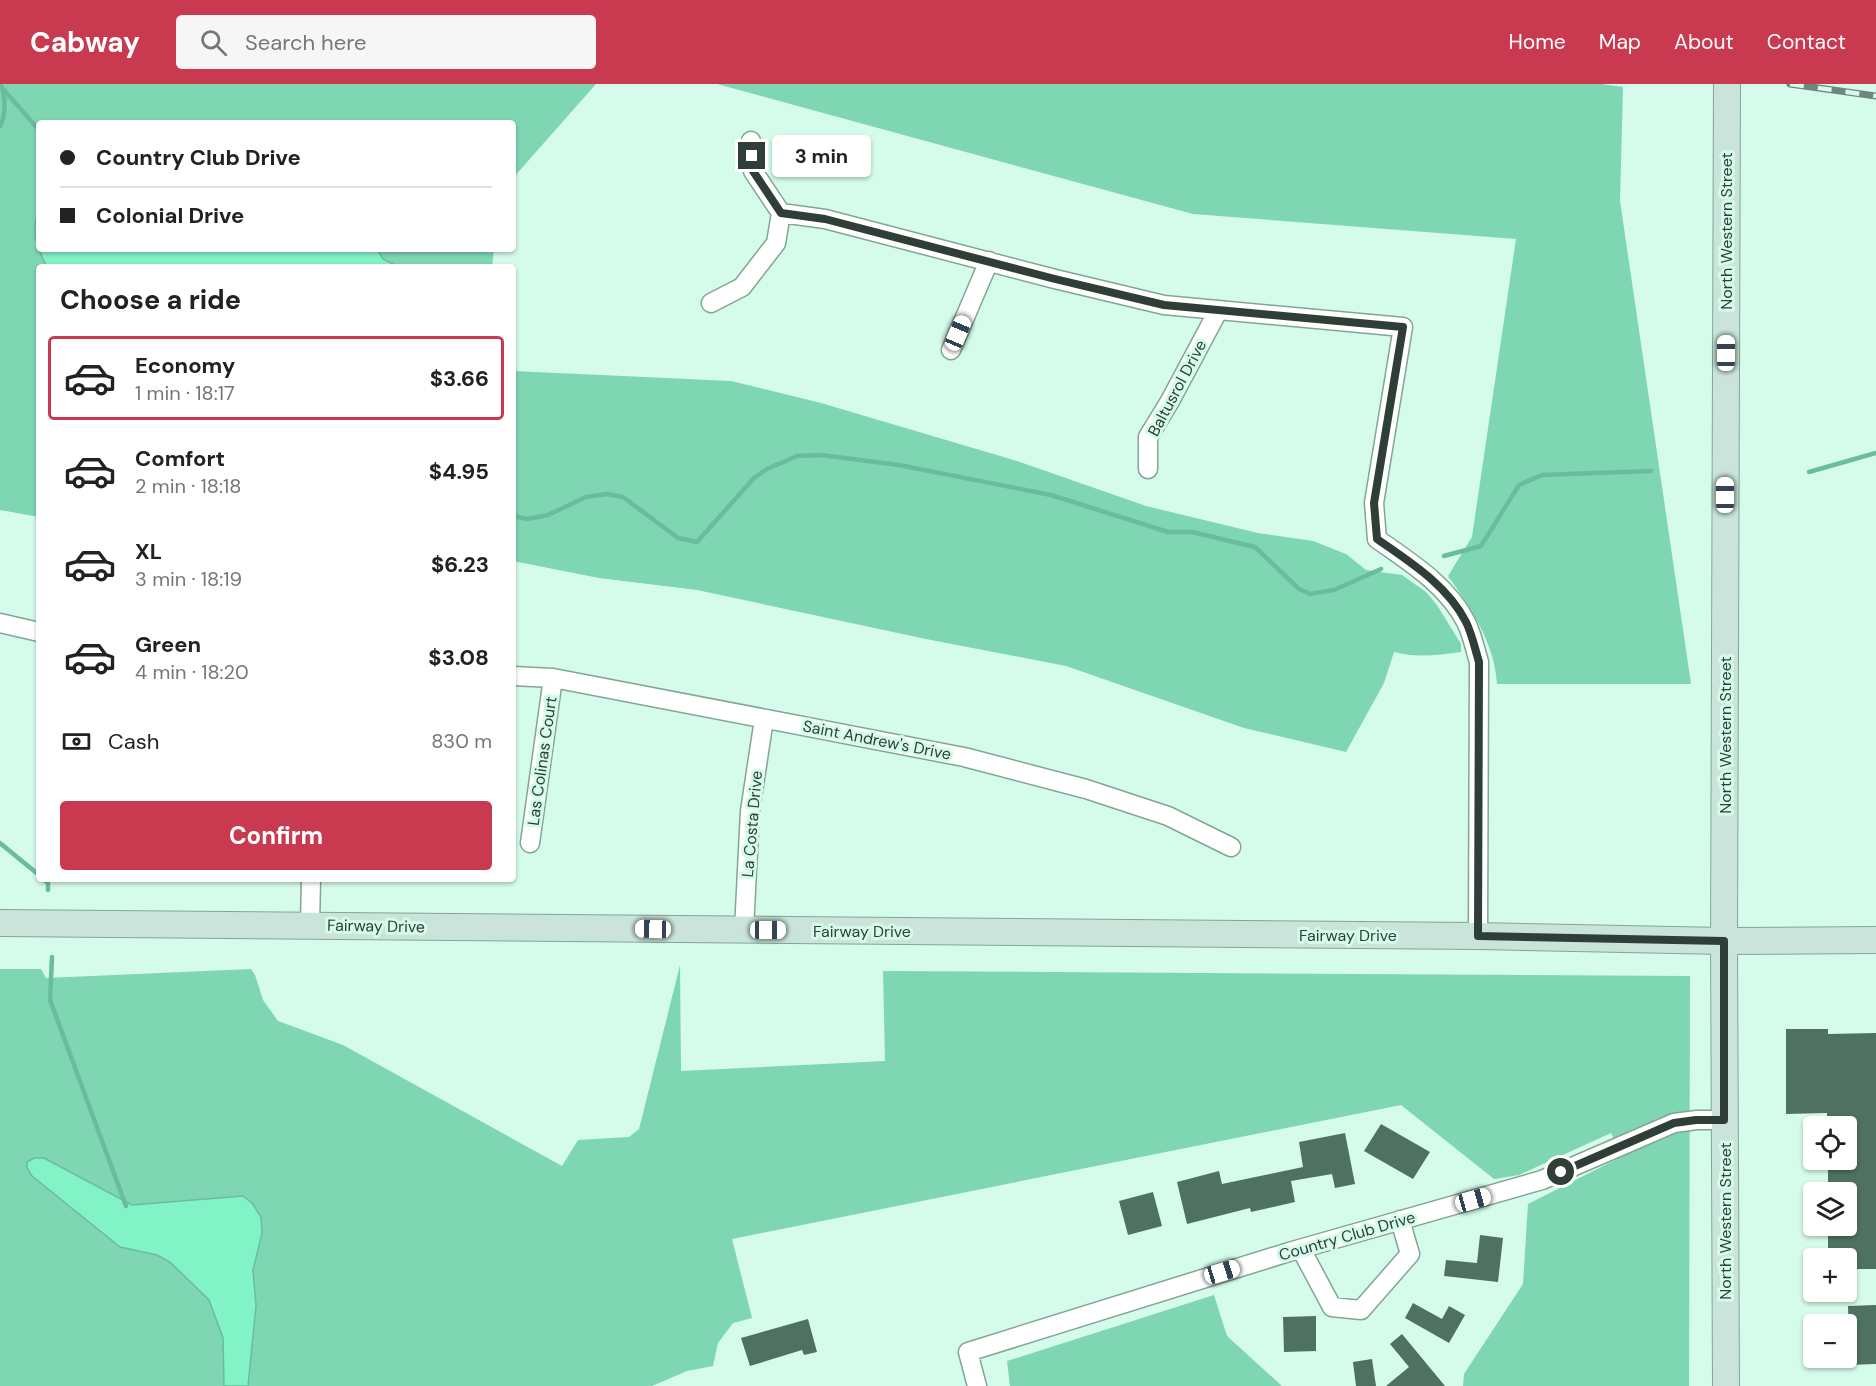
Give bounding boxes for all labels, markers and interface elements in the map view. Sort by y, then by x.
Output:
search box [176,15,596,69]
text: Cabway [30,24,140,61]
icon: search [197,26,230,59]
text: Search here [245,28,366,57]
text: Home [1508,28,1566,56]
text: Map [1599,28,1641,56]
text: About [1674,28,1734,56]
text: Contact [1767,28,1846,56]
callout: 3 min [773,135,872,177]
route end [738,142,765,169]
text: Country Club Drive [96,143,301,172]
text: 3 min [795,143,848,169]
street label: North Western Street [1716,152,1737,310]
text: Colonial Drive [96,201,244,230]
text: Choose a ride [60,282,241,317]
car [943,313,973,353]
car [1717,335,1735,371]
street label: Baltusrol Drive [1143,336,1211,440]
icon: car [63,351,117,405]
text: Economy [135,351,235,380]
text: $3.66 [430,364,489,393]
text: 1 min · 18:17 [135,380,235,406]
icon: car [63,444,117,498]
text: Comfort [135,444,225,473]
text: $4.95 [429,457,489,486]
text: 2 min · 18:18 [135,473,241,499]
car [1716,477,1734,513]
icon: car [63,537,117,591]
text: XL [135,537,162,566]
text: $6.23 [431,550,489,579]
text: 3 min · 18:19 [135,566,242,592]
icon: car [63,630,117,684]
text: Green [135,630,201,659]
text: $3.08 [428,643,489,672]
street label: North Western Street [1715,656,1736,814]
text: 4 min · 18:20 [135,659,249,685]
street label: Las Colinas Court [523,695,561,827]
street label: Saint Andrew's Drive [801,715,953,765]
icon: cash [60,725,93,758]
text: Cash [108,727,159,756]
text: 830 m [431,728,492,754]
street label: La Costa Drive [737,770,767,878]
button: Confirm [60,801,492,870]
street label: Fairway Drive [327,915,425,937]
car [635,920,671,938]
car [750,921,786,939]
street label: Fairway Drive [813,921,911,942]
street label: Fairway Drive [1299,925,1397,946]
map controls [1803,1116,1857,1368]
button: locate [1803,1116,1857,1170]
street label: North Western Street [1715,1142,1736,1300]
route start [1547,1158,1574,1185]
button: layers [1803,1182,1857,1236]
car [1453,1186,1493,1214]
street label: Country Club Drive [1276,1206,1418,1266]
button: + [1803,1248,1857,1302]
car [1202,1258,1242,1286]
button: − [1803,1314,1857,1368]

